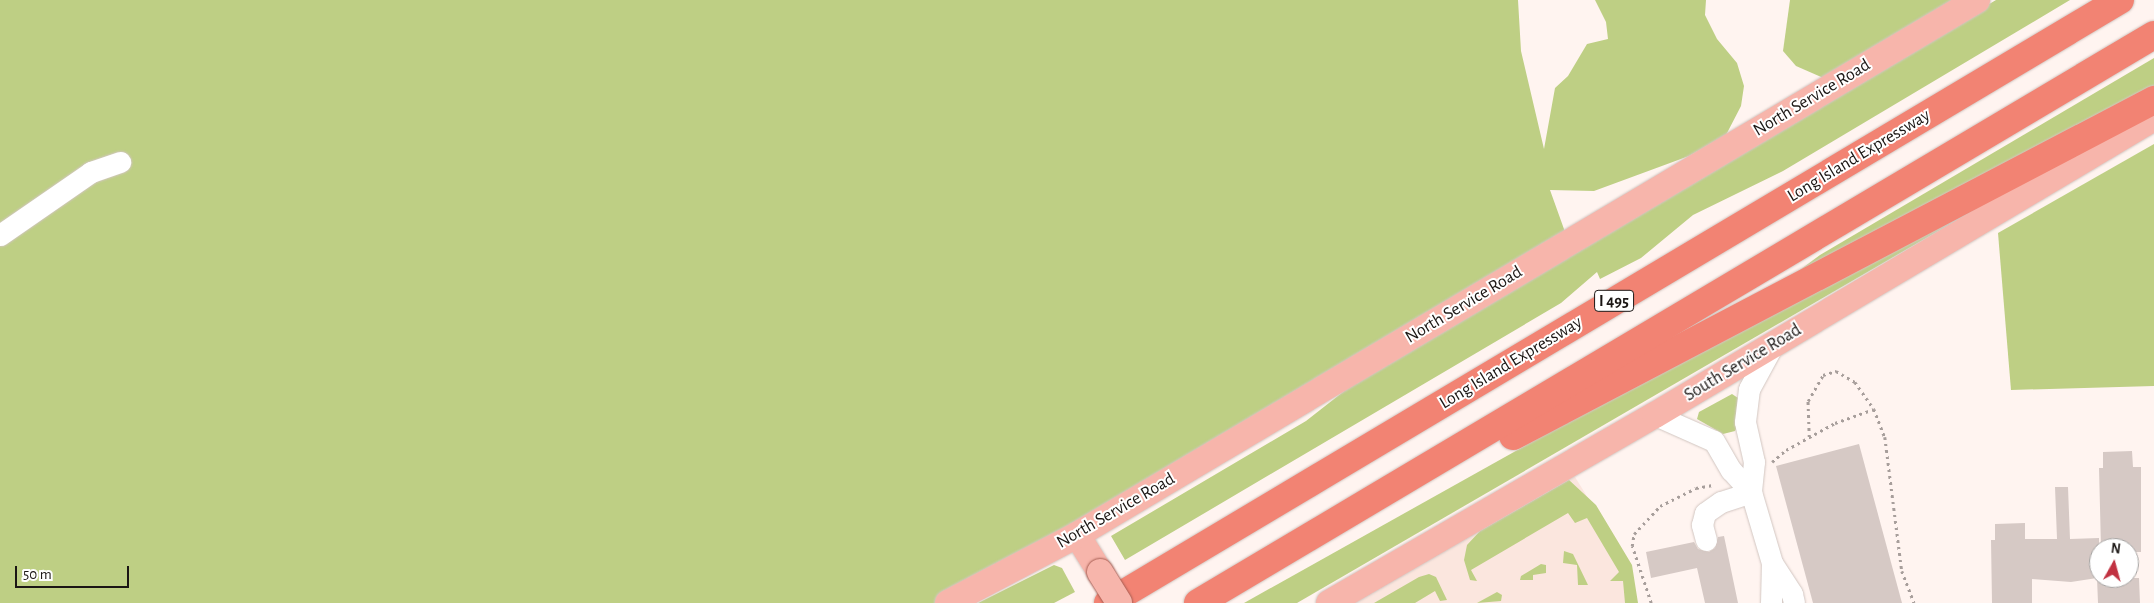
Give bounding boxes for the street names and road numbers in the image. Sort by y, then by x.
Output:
street label: North Service Road [1749,55,1875,141]
street label: Long Island Expressway [1784,105,1934,207]
street label: North Service Road [1401,262,1527,348]
road number: I 495 [1594,288,1634,314]
street label: Long Island Expressway [1436,312,1586,414]
street label: South Service Road [1681,320,1805,406]
street label: North Service Road [1053,468,1179,554]

